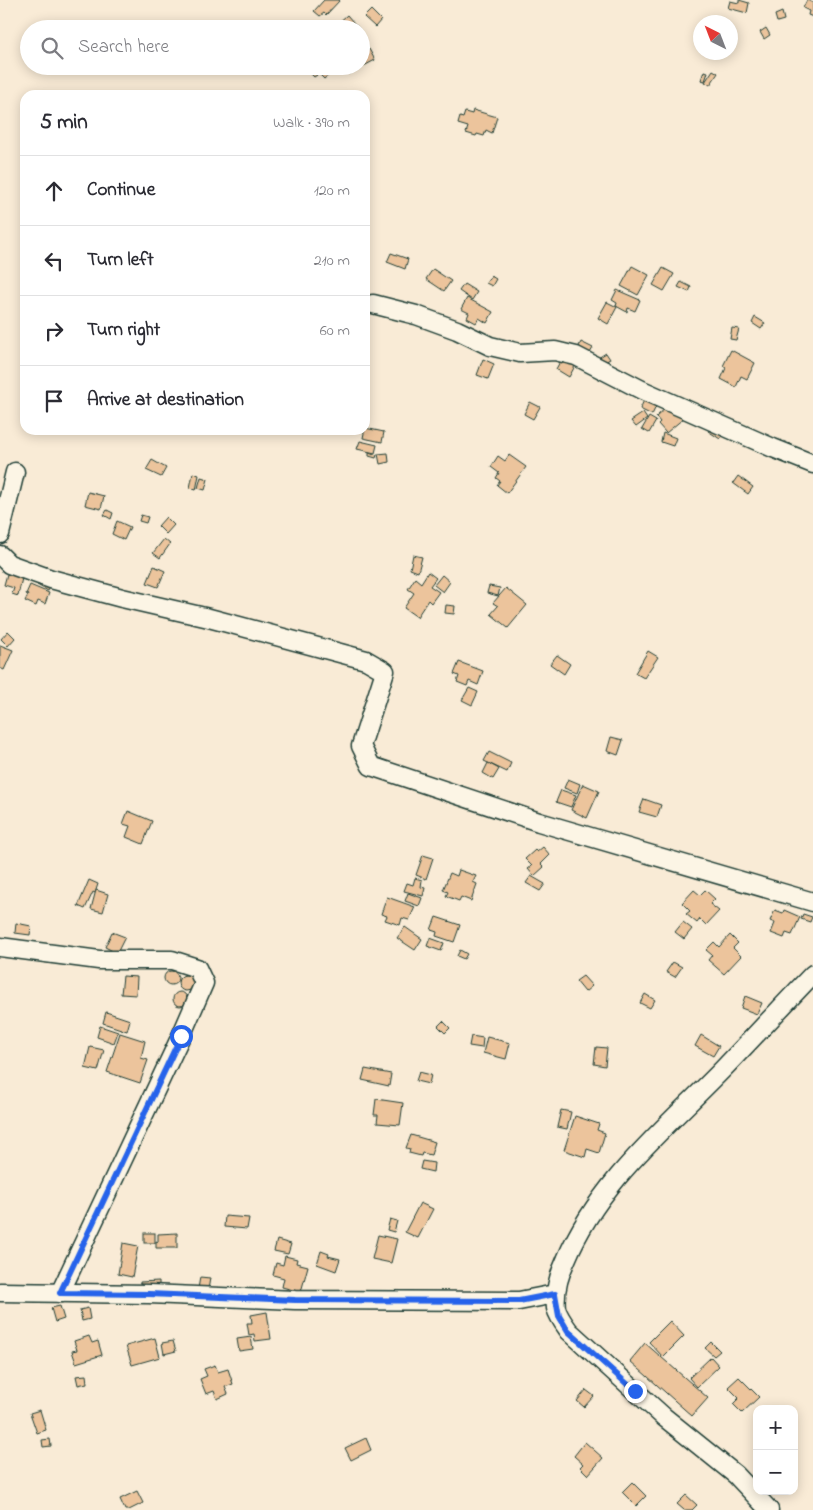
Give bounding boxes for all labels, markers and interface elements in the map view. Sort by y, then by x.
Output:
north arrow [693,15,738,60]
search box [20,20,370,75]
icon: search [38,34,66,62]
text: Search here [78,34,169,61]
text: 5 min [40,108,88,138]
text: Walk · 390 m [273,111,350,135]
icon: ahead [40,177,68,205]
text: Continue [87,177,155,204]
text: 120 m [314,179,350,203]
icon: left [40,247,68,275]
text: Turn left [87,247,154,274]
text: 210 m [314,249,350,273]
icon: right [40,317,68,345]
text: Turn right [87,317,160,344]
text: 60 m [320,319,350,343]
icon: arrive [40,387,68,415]
text: Arrive at destination [87,387,244,414]
route start [170,1025,193,1048]
route end [624,1380,647,1403]
map controls [753,1405,798,1495]
button: + [753,1405,798,1450]
button: − [753,1450,798,1495]

